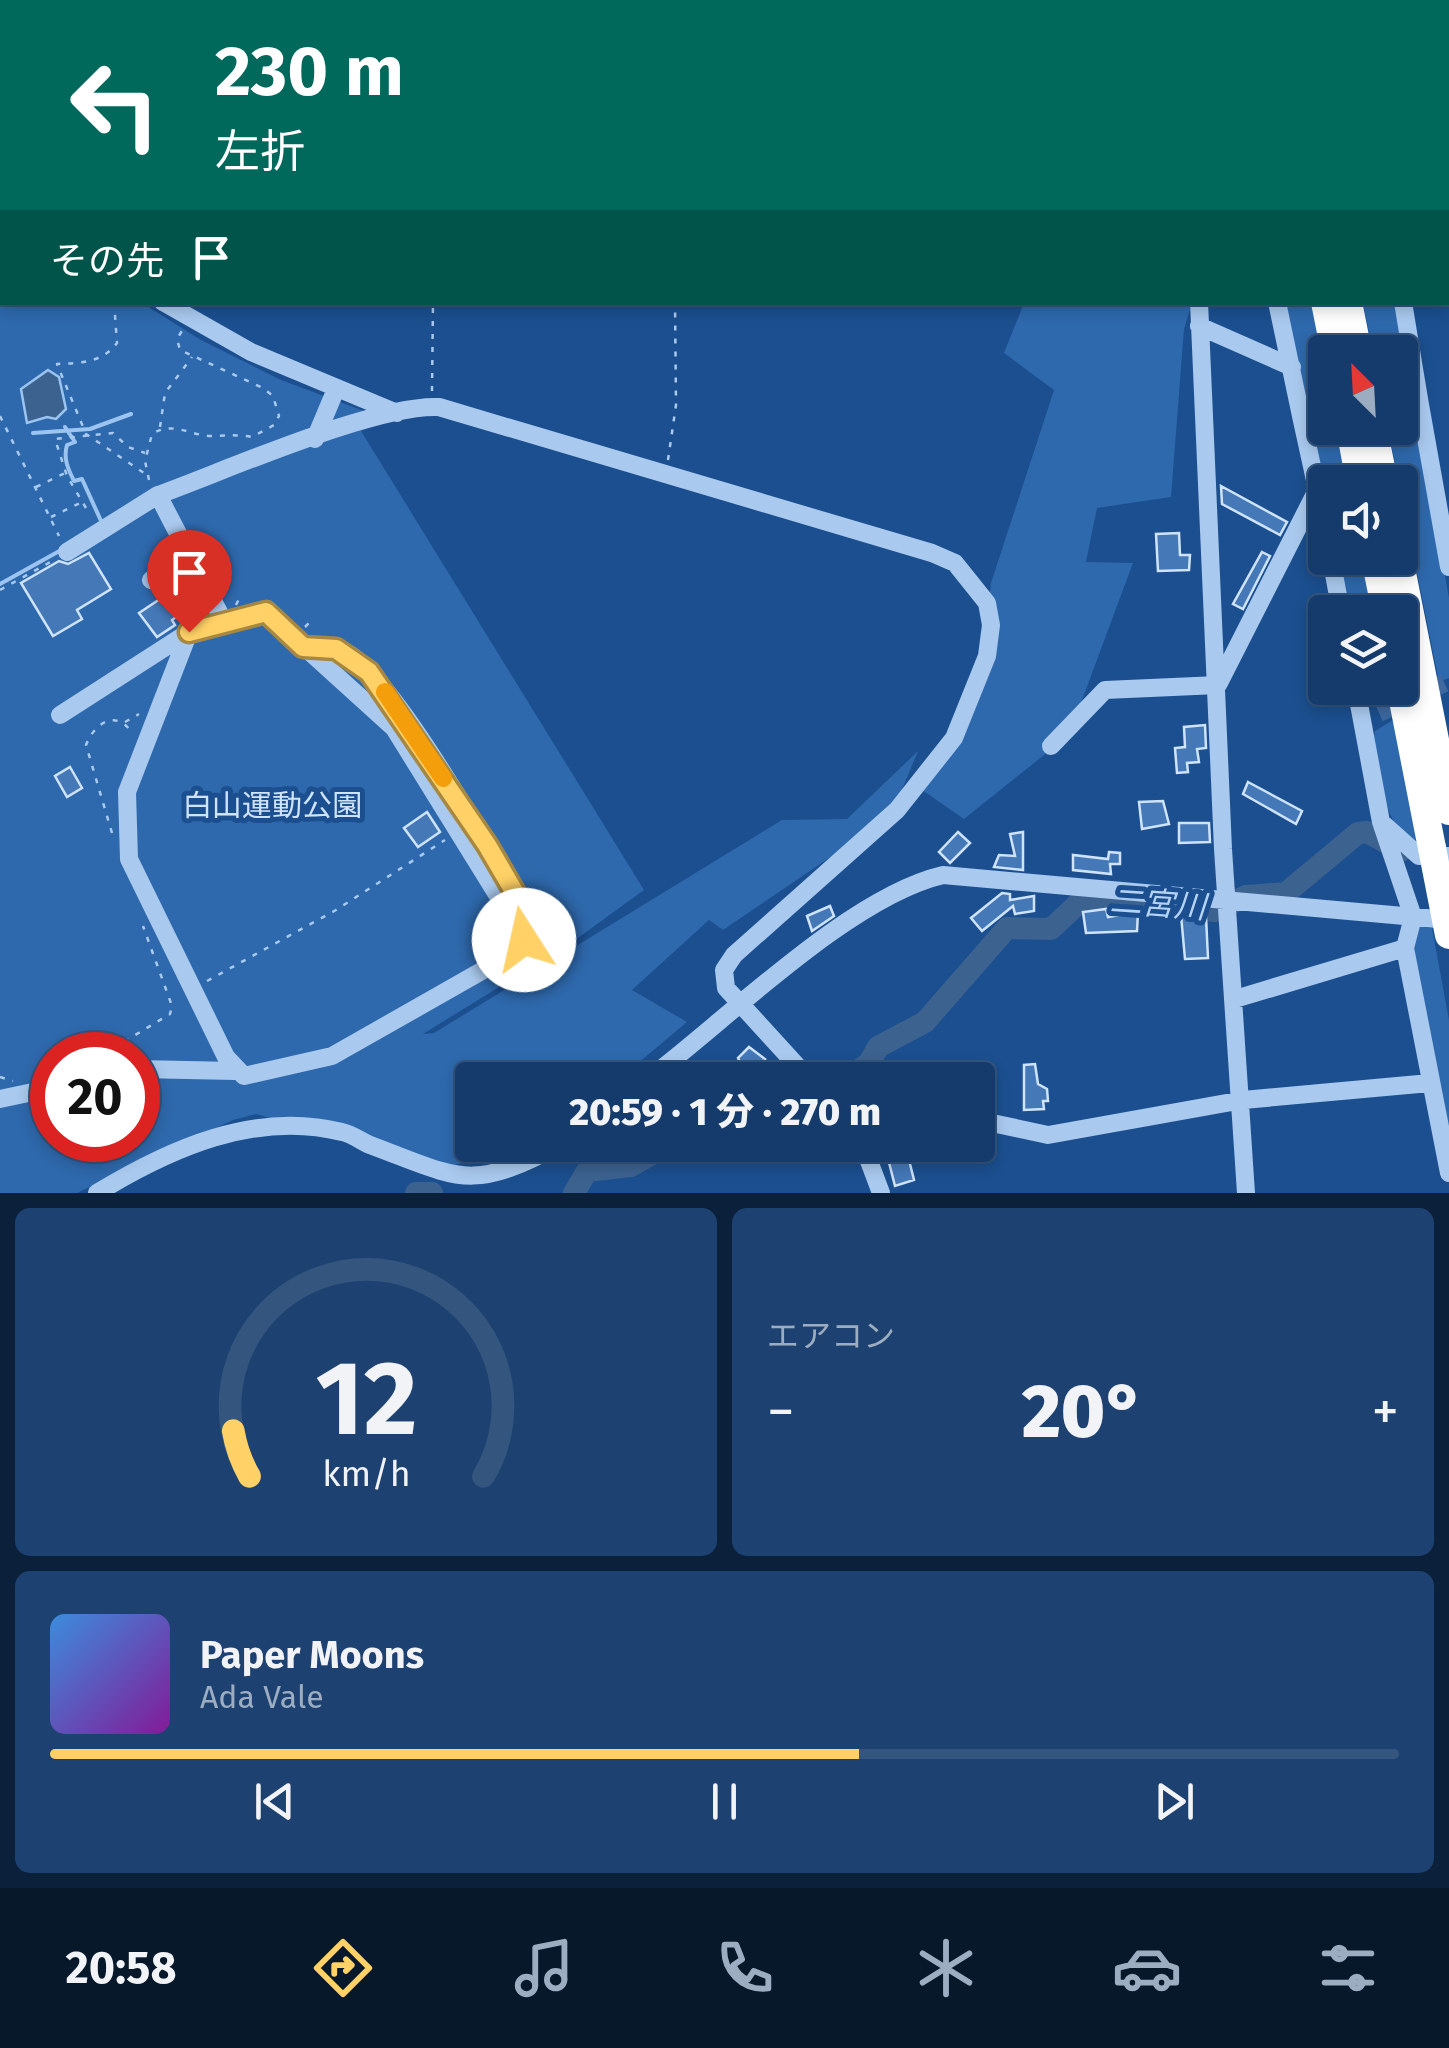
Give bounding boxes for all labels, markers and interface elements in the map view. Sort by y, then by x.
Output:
text: 230 m [215,30,404,114]
icon: left [50,40,180,170]
text: 左折 [215,125,305,179]
icon: arrive [184,230,239,285]
text: その先 [50,238,164,284]
north arrow [1308,335,1418,445]
map controls [1308,335,1418,705]
button: sound [1308,465,1418,575]
pin [147,530,232,633]
icon: arrive [162,545,217,600]
button: layers [1308,595,1418,705]
park label: 白山運動公園 [182,788,362,824]
water label: 二宮川 [1109,882,1210,927]
position arrow [472,888,576,992]
speed limit sign: 20 [30,1032,160,1162]
text: 20:59 · 1 分 · 270 m [569,1089,881,1135]
text: エアコン [767,1317,895,1355]
text: 12 [315,1337,417,1462]
text: 20° [1022,1367,1144,1457]
text: − [767,1379,795,1445]
text: + [1372,1379,1399,1445]
text: km/h [322,1453,410,1495]
text: Paper Moons [200,1632,424,1678]
text: Ada Vale [200,1678,324,1716]
icon: previous [247,1774,302,1829]
icon: pause [697,1774,752,1829]
icon: next [1147,1774,1202,1829]
icon: directions [308,1933,378,2003]
icon: music [509,1933,579,2003]
icon: phone [710,1933,780,2003]
icon: climate [911,1933,981,2003]
icon: car [1112,1933,1182,2003]
icon: filters [1313,1933,1383,2003]
text: 20:58 [66,1941,177,1995]

